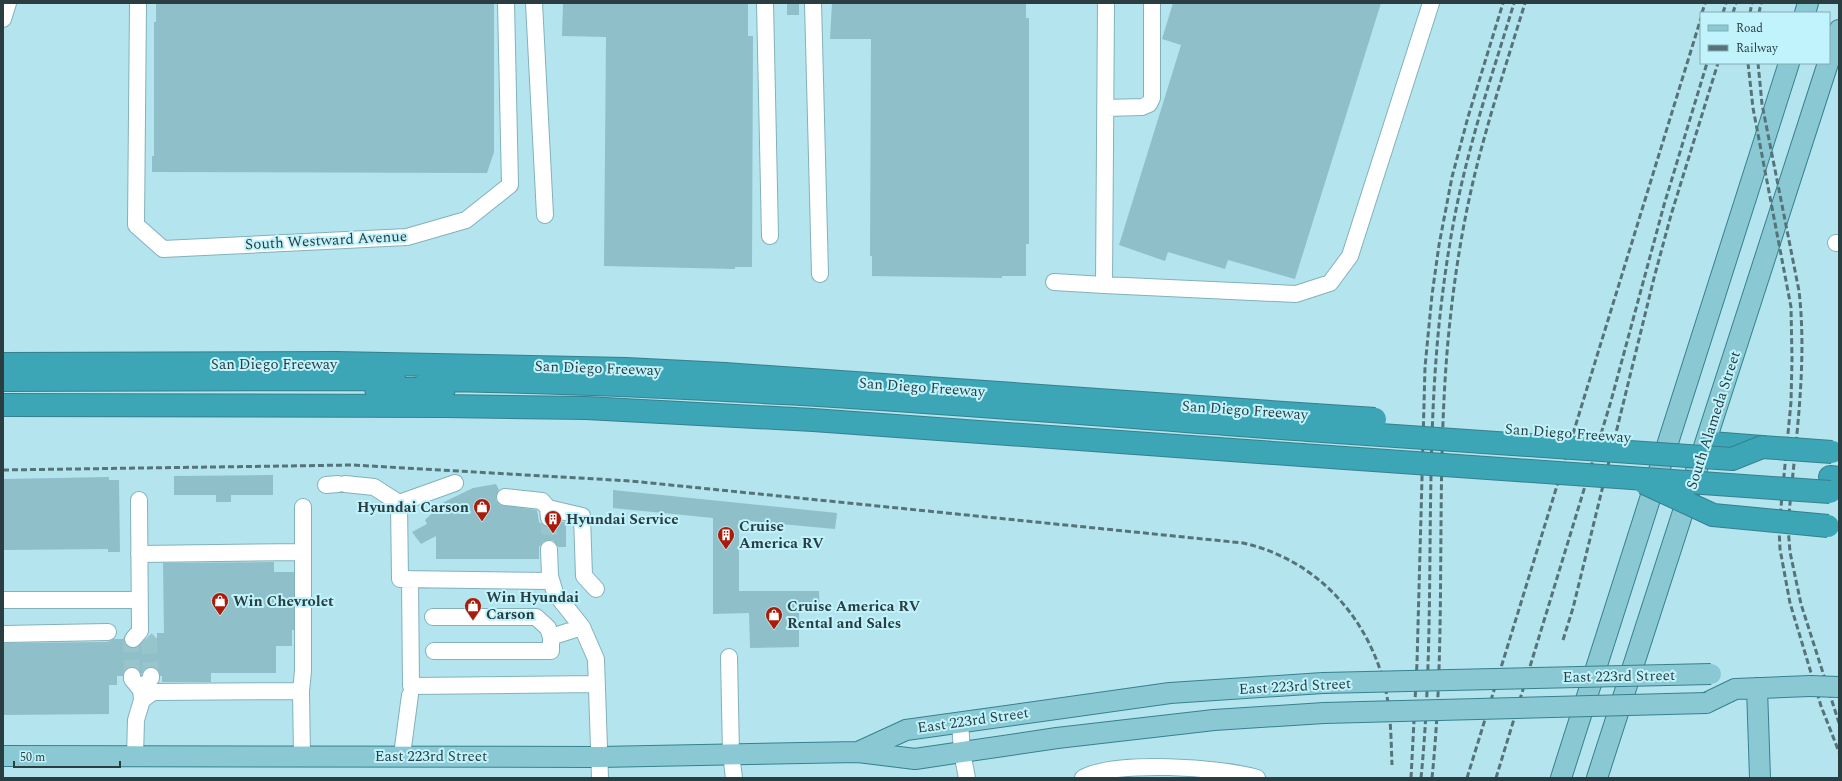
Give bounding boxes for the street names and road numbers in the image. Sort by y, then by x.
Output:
street label: South Westward Avenue [244,225,408,256]
street label: South Alameda Street [1680,348,1747,492]
street label: San Diego Freeway [211,353,338,376]
street label: San Diego Freeway [534,355,662,382]
street label: San Diego Freeway [858,372,987,403]
street label: San Diego Freeway [1181,395,1310,426]
street label: San Diego Freeway [1504,418,1633,449]
street label: East 223rd Street [1563,664,1675,689]
street label: East 223rd Street [1238,672,1352,701]
street label: East 223rd Street [916,701,1030,740]
street label: East 223rd Street [375,745,487,768]

